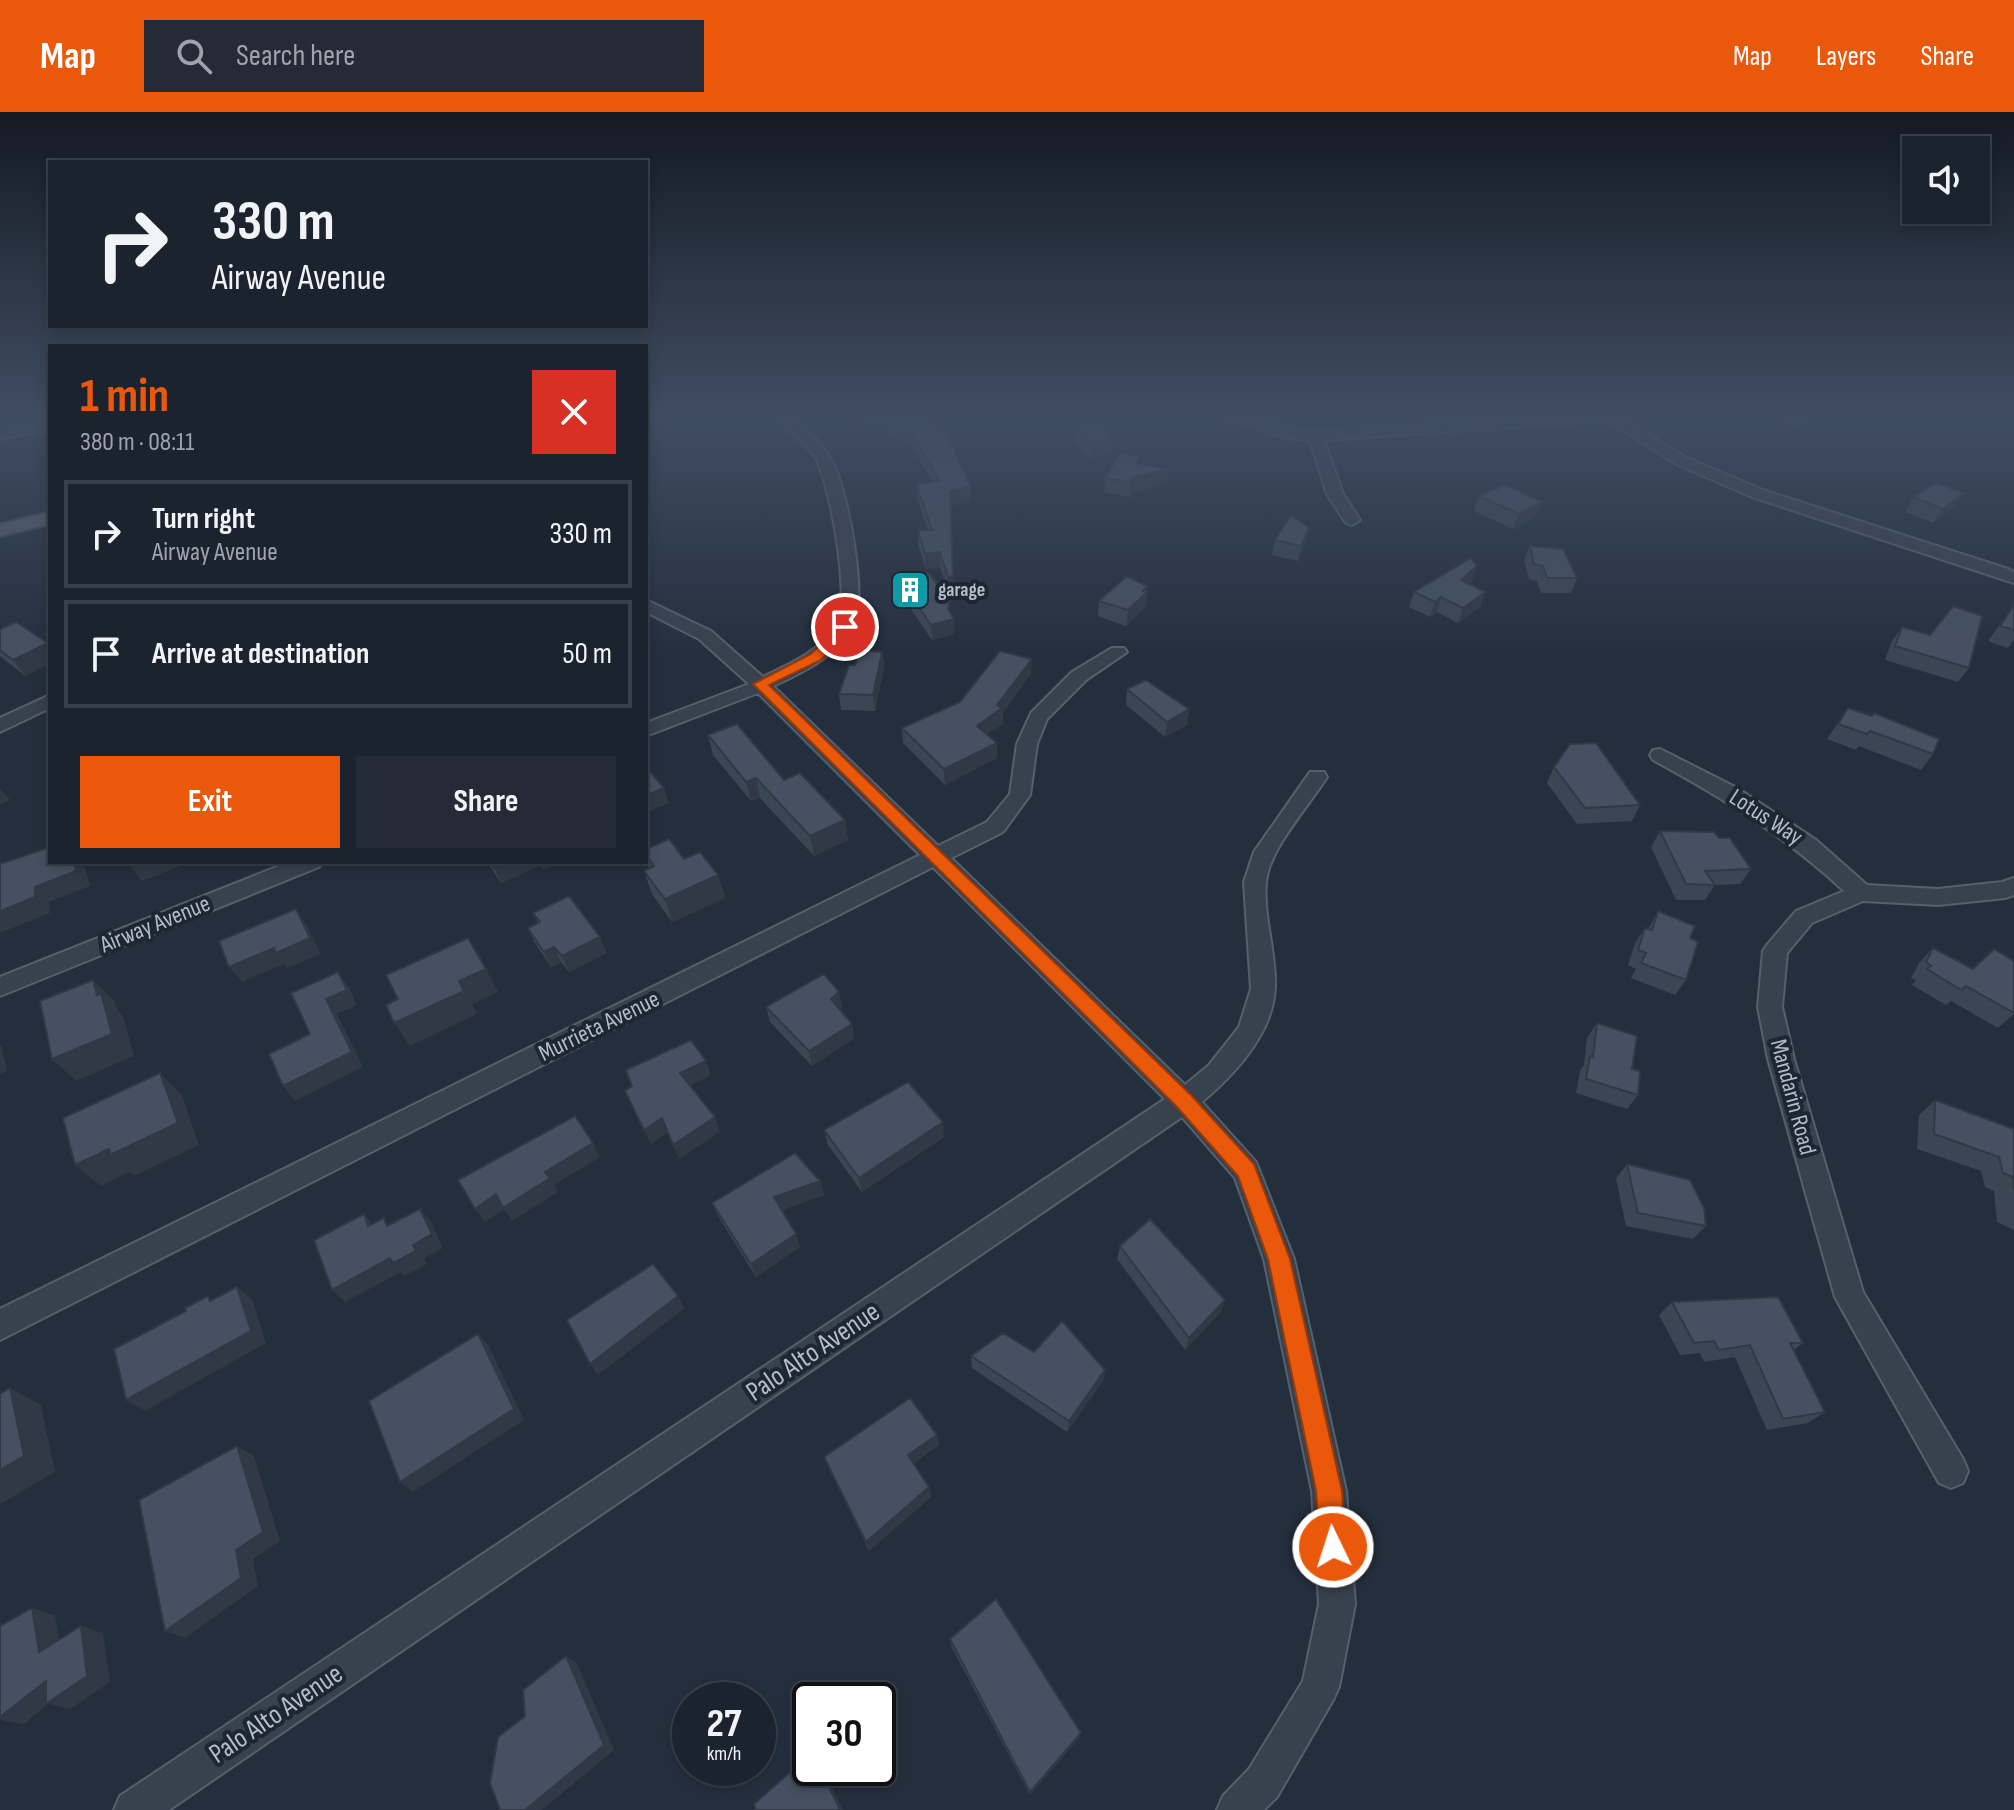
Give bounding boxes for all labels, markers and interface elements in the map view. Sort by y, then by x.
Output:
search box [144,20,704,92]
text: Map [40,34,96,79]
icon: search [172,34,216,78]
text: Search here [236,38,355,74]
text: Map [1733,40,1772,73]
text: Layers [1816,40,1876,73]
text: Share [1920,40,1974,73]
map controls [1902,136,1990,224]
button: sound [1902,136,1990,224]
text: 330 m [212,189,335,256]
icon: right [80,192,184,296]
text: Airway Avenue [212,257,386,300]
text: 1 min [80,368,169,425]
button: close [532,370,616,454]
text: 380 m · 08:11 [80,427,194,458]
text: Turn right [152,501,255,537]
icon: right [84,512,128,556]
text: 330 m [549,516,612,552]
text: Airway Avenue [152,537,278,568]
building icon: garage [889,569,931,611]
place label: garage [938,578,985,602]
pin [811,593,879,661]
icon: arrive [823,605,867,649]
icon: arrive [84,632,128,676]
text: Arrive at destination [152,636,369,672]
text: 50 m [563,636,612,672]
button: Exit [80,756,340,848]
button: Share [356,756,616,848]
street label: Lotus Way [1724,783,1808,851]
street label: Airway Avenue [95,889,214,960]
street label: Murrieta Avenue [534,984,664,1068]
street label: Mandarin Road [1764,1036,1822,1158]
street label: Palo Alto Avenue [740,1295,886,1409]
position arrow [1291,1505,1375,1589]
street label: Palo Alto Avenue [203,1657,349,1771]
speed limit sign: 30 [792,1682,896,1786]
text: 27 [707,1700,741,1748]
text: km/h [707,1742,741,1766]

